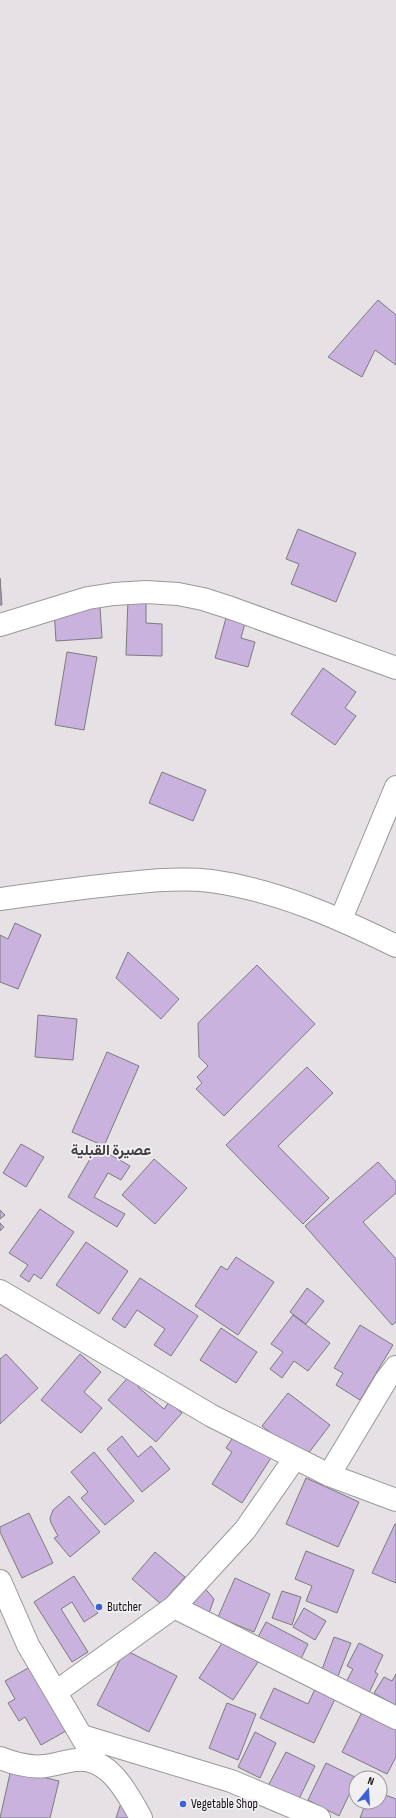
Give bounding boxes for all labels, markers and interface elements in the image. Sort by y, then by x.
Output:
district label: عصيرة القبلية [71,1141,151,1160]
place label: Butcher [107,1599,142,1615]
marker: Butcher [94,1602,104,1612]
north arrow [348,1770,388,1810]
text: N [366,1774,376,1788]
place label: Vegetable Shop [191,1796,258,1812]
marker: Vegetable Shop [178,1799,188,1809]

